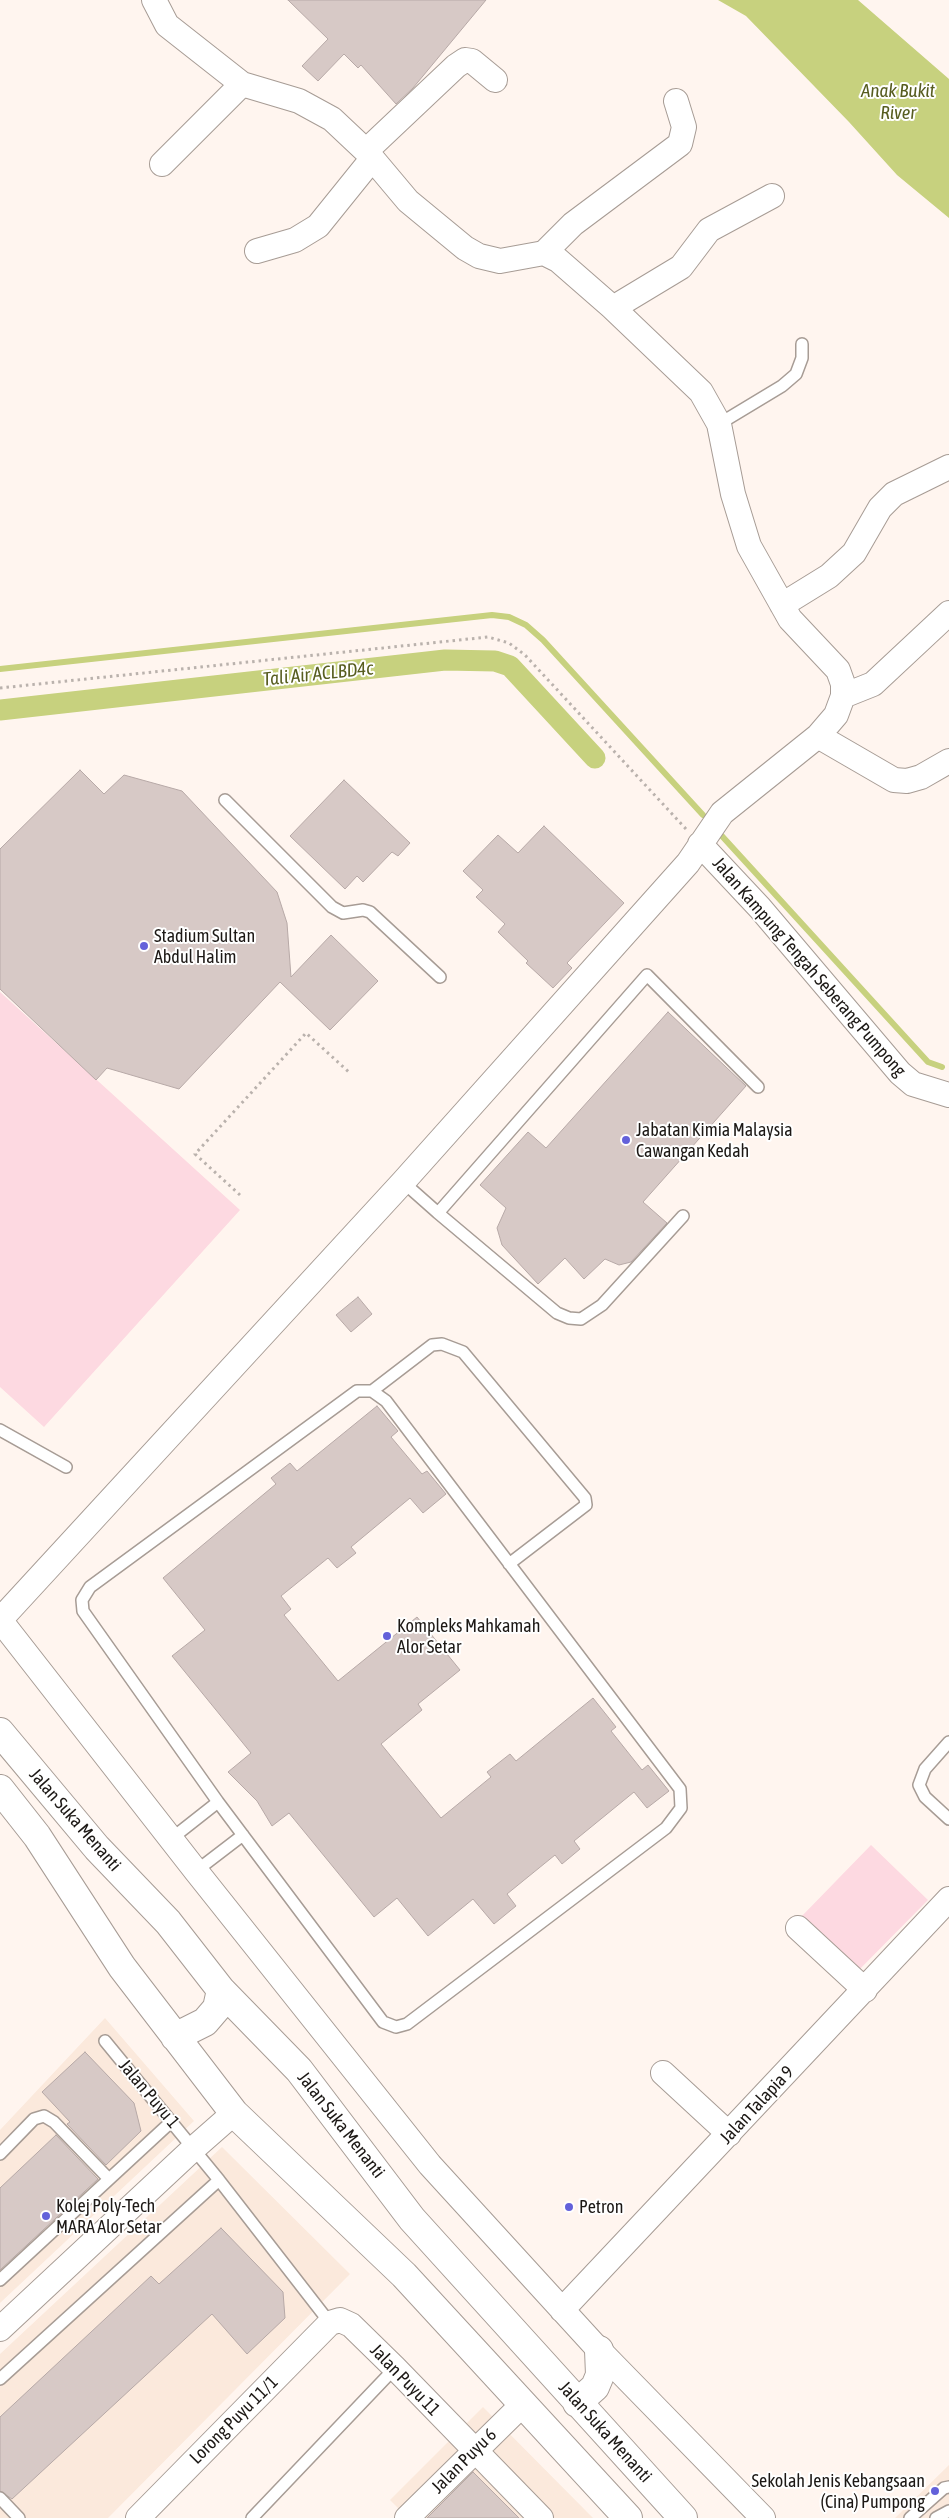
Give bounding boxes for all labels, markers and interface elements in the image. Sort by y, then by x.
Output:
water label: Anak Bukit River [861,80,935,124]
water label: Tali Air ACLBD4c [262,657,374,691]
street label: Jalan Kampung Tengah Seberang Pumpong [708,853,910,1081]
place label: Stadium Sultan Abdul Halim [154,925,255,968]
marker: Stadium Sultan Abdul Halim [138,940,150,952]
place label: Jabatan Kimia Malaysia Cawangan Kedah [636,1119,793,1162]
marker: Jabatan Kimia Malaysia Cawangan Kedah [620,1134,632,1146]
place label: Kompleks Mahkamah Alor Setar [397,1615,540,1658]
marker: Kompleks Mahkamah Alor Setar [381,1630,393,1642]
street label: Jalan Suka Menanti [25,1764,125,1876]
street label: Jalan Puyu 1 [114,2055,184,2133]
street label: Jalan Talapia 9 [715,2062,799,2148]
street label: Jalan Suka Menanti [293,2068,389,2182]
place label: Kolej Poly-Tech MARA Alor Setar [56,2195,161,2238]
place label: Petron [579,2196,623,2218]
marker: Petron [563,2201,575,2213]
marker: Kolej Poly-Tech MARA Alor Setar [40,2210,52,2222]
street label: Jalan Puyu 11 [365,2340,445,2420]
street label: Lorong Puyu 11/1 [185,2371,283,2469]
street label: Jalan Suka Menanti [554,2377,656,2487]
street label: Jalan Puyu 6 [427,2424,501,2498]
place label: Sekolah Jenis Kebangsaan (Cina) Pumpong [751,2470,925,2512]
marker: Sekolah Jenis Kebangsaan (Cina) Pumpong [929,2485,941,2497]

